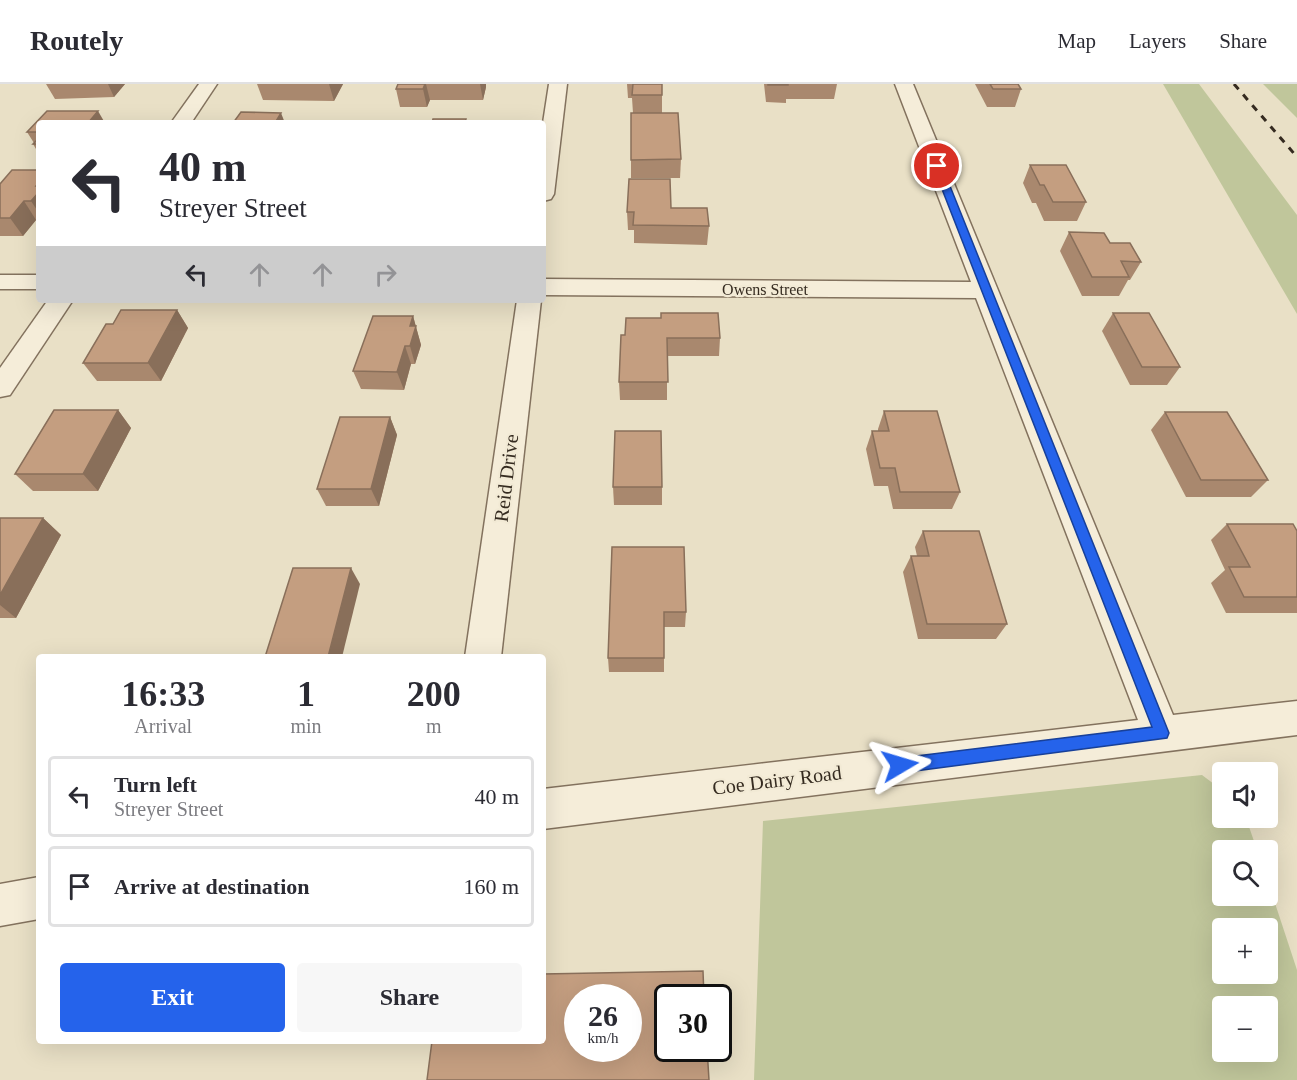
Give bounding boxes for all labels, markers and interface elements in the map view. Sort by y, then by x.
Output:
text: Routely [30,25,123,56]
text: Map [1058,29,1096,53]
text: Layers [1129,29,1186,53]
text: Share [1219,29,1267,53]
pin [911,140,962,191]
icon: left [60,144,138,222]
text: 40 m [159,144,247,190]
icon: arrive [920,149,953,182]
text: Streyer Street [159,193,307,223]
icon: left [180,258,213,291]
icon: ahead [243,258,276,291]
icon: ahead [306,258,339,291]
icon: right [369,258,402,291]
street label: Owens Street [722,281,808,298]
street label: Reid Drive [490,433,522,523]
text: 16:33 [121,674,205,714]
text: 1 [297,674,315,714]
text: 200 [407,674,461,714]
text: Arrival [134,715,192,737]
text: min [290,715,322,737]
text: m [426,715,442,737]
position arrow [868,733,932,797]
street label: Coe Dairy Road [711,761,843,800]
map controls [1212,762,1278,1062]
button: sound [1212,762,1278,828]
text: Turn left [114,772,197,797]
icon: left [63,780,96,813]
text: 40 m [474,784,519,809]
text: Streyer Street [114,798,223,820]
button: search [1212,840,1278,906]
icon: arrive [63,870,96,903]
text: Arrive at destination [114,874,310,899]
text: 160 m [463,874,519,899]
button: + [1212,918,1278,984]
button: Exit [60,963,285,1032]
button: Share [297,963,522,1032]
speed limit sign: 30 [654,984,732,1062]
button: − [1212,996,1278,1062]
text: 26 [588,999,618,1032]
text: km/h [588,1030,618,1046]

